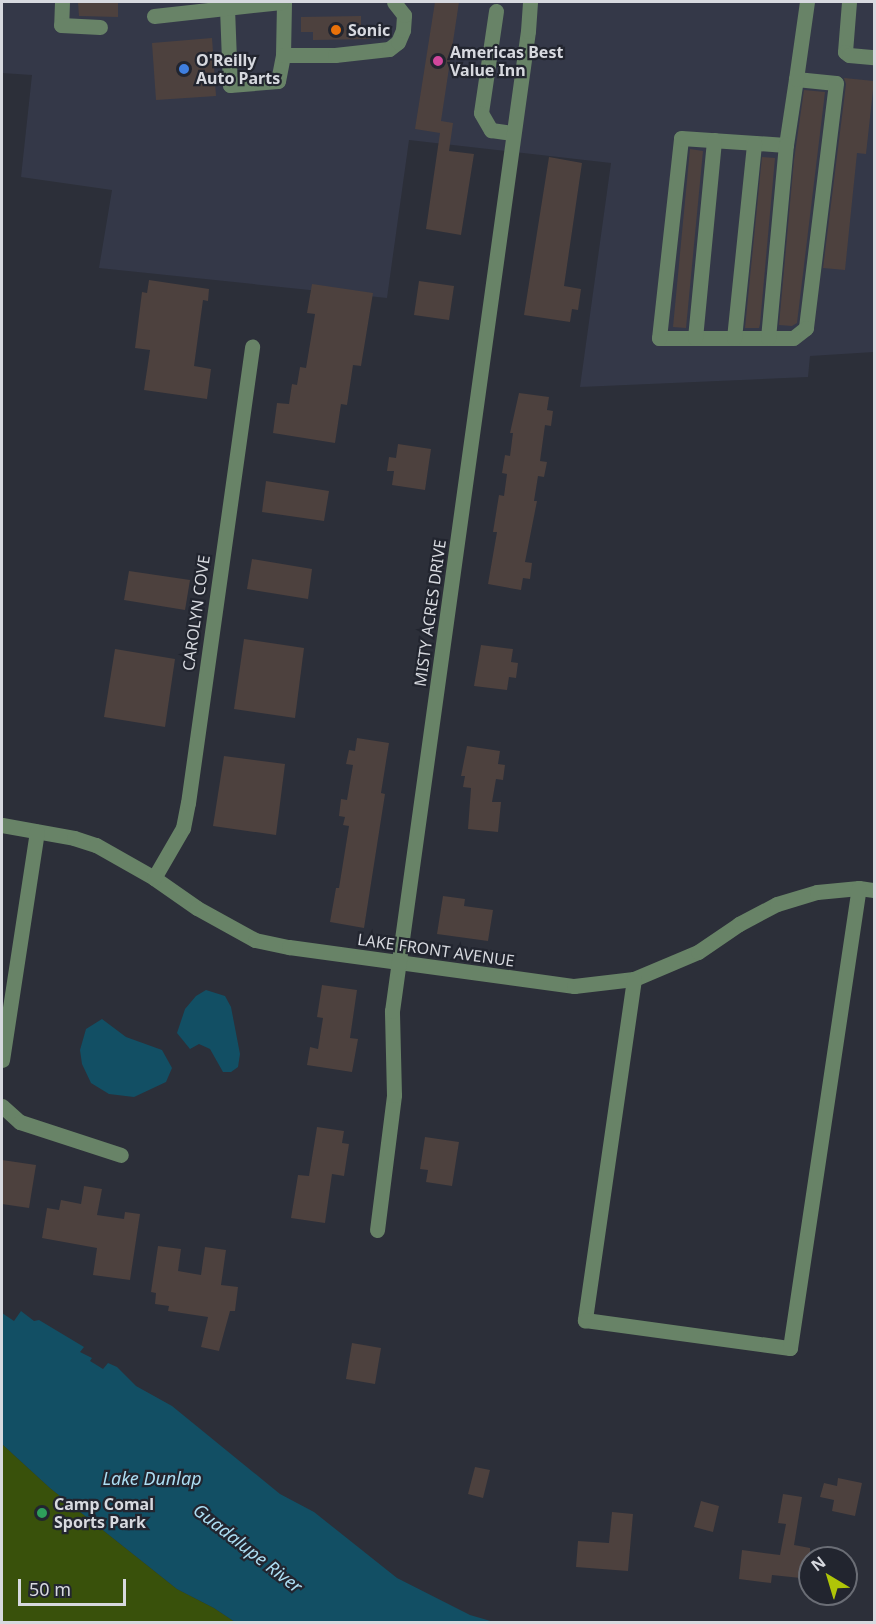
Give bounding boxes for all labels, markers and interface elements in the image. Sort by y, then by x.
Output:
place label: Sonic [348,20,390,40]
marker: Sonic [329,23,343,37]
place label: Americas Best Value Inn [450,42,563,80]
place label: O'Reilly Auto Parts [196,50,280,88]
marker: Americas Best Value Inn [431,54,445,68]
marker: O'Reilly Auto Parts [177,62,191,76]
street label: MISTY ACRES DRIVE [410,538,450,688]
street label: CAROLYN COVE [178,554,214,672]
street label: LAKE FRONT AVENUE [356,929,516,971]
water label: Lake Dunlap [102,1467,202,1489]
place label: Camp Comal Sports Park [54,1494,154,1532]
water label: Guadalupe River [189,1499,307,1597]
marker: Camp Comal Sports Park [35,1506,49,1520]
north arrow [798,1546,858,1606]
text: N [806,1551,830,1576]
scale bar [21,1567,129,1605]
text: 50 m [29,1577,71,1601]

